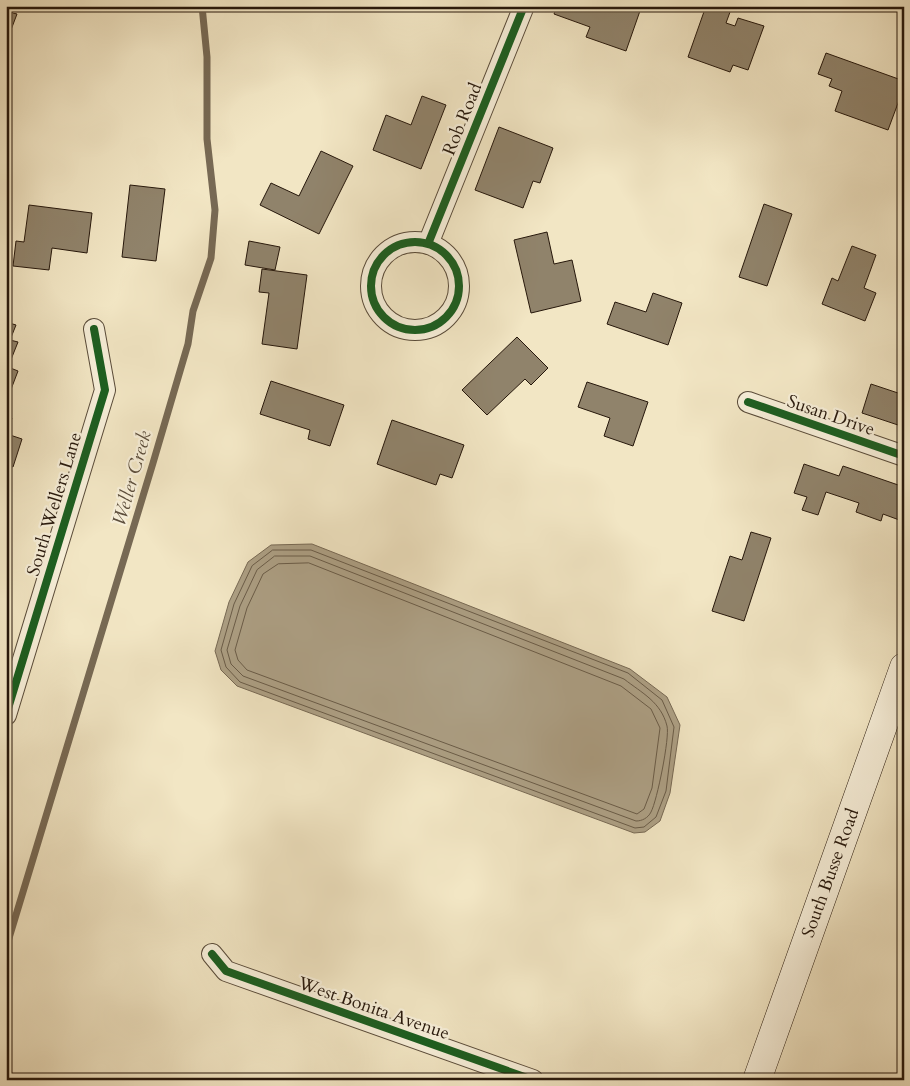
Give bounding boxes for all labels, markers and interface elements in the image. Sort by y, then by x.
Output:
street label: Rob Road [437,79,488,159]
street label: Susan Drive [784,389,878,442]
water label: Weller Creek [106,427,158,529]
street label: South Wellers Lane [21,429,88,579]
street label: South Busse Road [796,805,866,941]
street label: West Bonita Avenue [294,971,453,1046]

